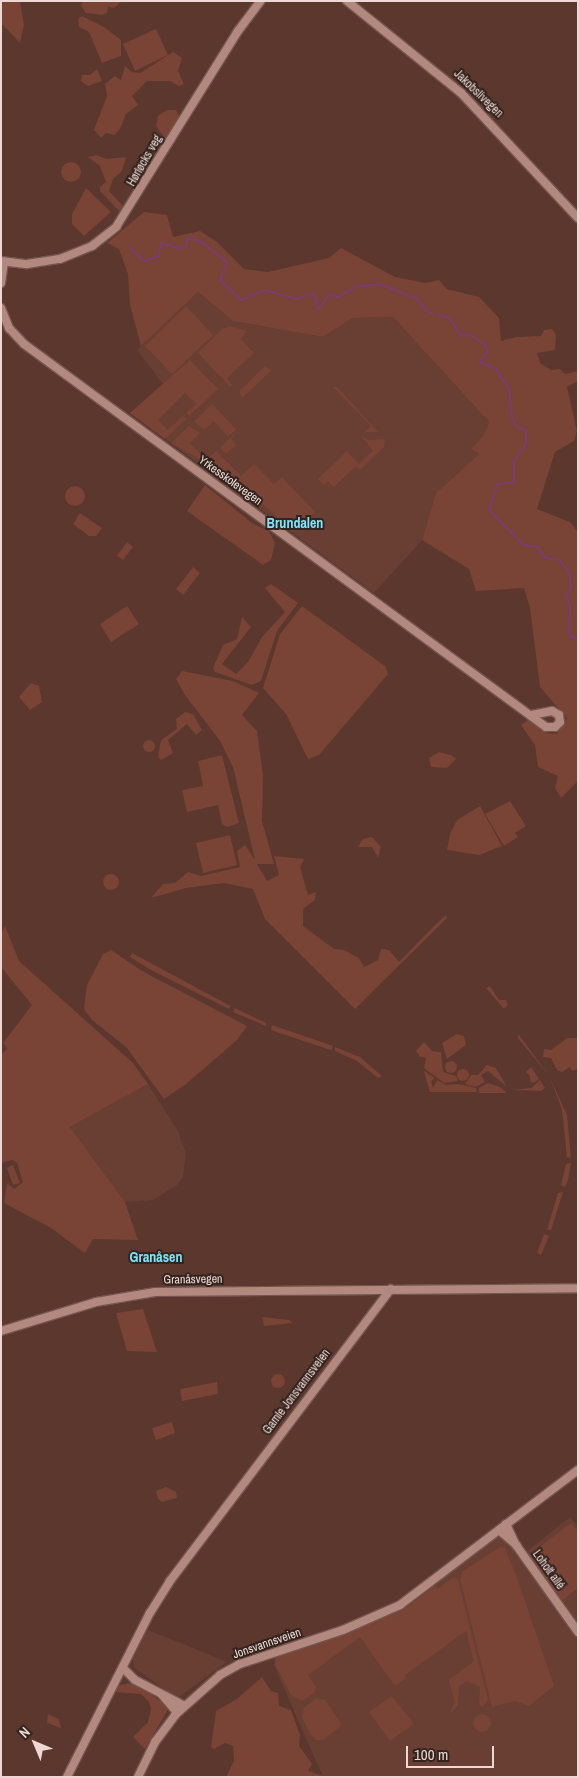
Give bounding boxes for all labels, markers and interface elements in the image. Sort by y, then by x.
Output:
street label: Jakobslivegen [450,67,506,121]
street label: Hørløcks veg [125,133,165,189]
street label: Yrkesskolevegen [195,453,265,509]
district label: Brundalen [267,515,323,531]
district label: Granåsen [130,1249,182,1265]
street label: Granåsvegen [163,1272,223,1288]
street label: Gamle Jonsvannsveien [260,1347,334,1437]
street label: Loholt allé [529,1548,567,1592]
street label: Jonsvannsveien [231,1626,303,1662]
north arrow [10,1718,60,1768]
text: N [15,1723,34,1742]
scale bar [409,1736,496,1768]
text: 100 m [414,1744,448,1765]

